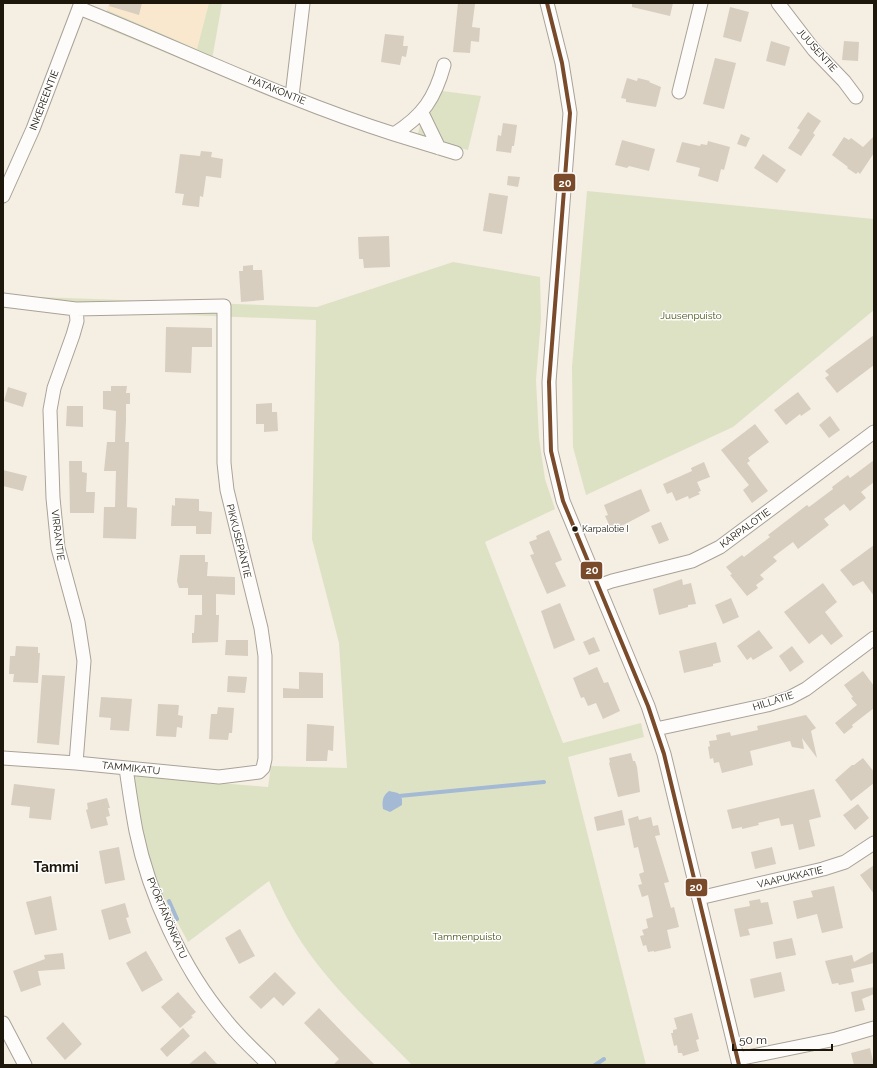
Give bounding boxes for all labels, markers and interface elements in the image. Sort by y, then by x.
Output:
street label: JUUSENTIE [795,26,839,74]
street label: INKEREENTIE [27,68,61,132]
street label: HATAKONTIE [246,73,308,107]
line badge: 20 [553,173,576,192]
text: 20 [559,177,572,190]
park label: Juusenpuisto [660,310,722,321]
street label: PIKKUSEPÄNTIE [224,503,254,579]
street label: KARPALOTIE [718,506,772,550]
street label: VIRRANTIE [49,509,67,561]
marker: Karpalotie I [570,524,580,534]
place label: Karpalotie I [582,524,629,534]
line badge: 20 [580,561,603,580]
text: 20 [586,564,599,577]
street label: HILLATIE [751,689,795,713]
street label: TAMMIKATU [101,759,161,777]
district label: Tammi [33,859,79,875]
street label: VAAPUKKATIE [756,864,824,890]
street label: PYÖRTÄNÖNKATU [145,876,189,960]
line badge: 20 [685,878,708,897]
text: 20 [690,881,703,894]
park label: Tammenpuisto [433,931,502,942]
scale bar [733,1026,832,1052]
text: 50 m [739,1033,767,1047]

